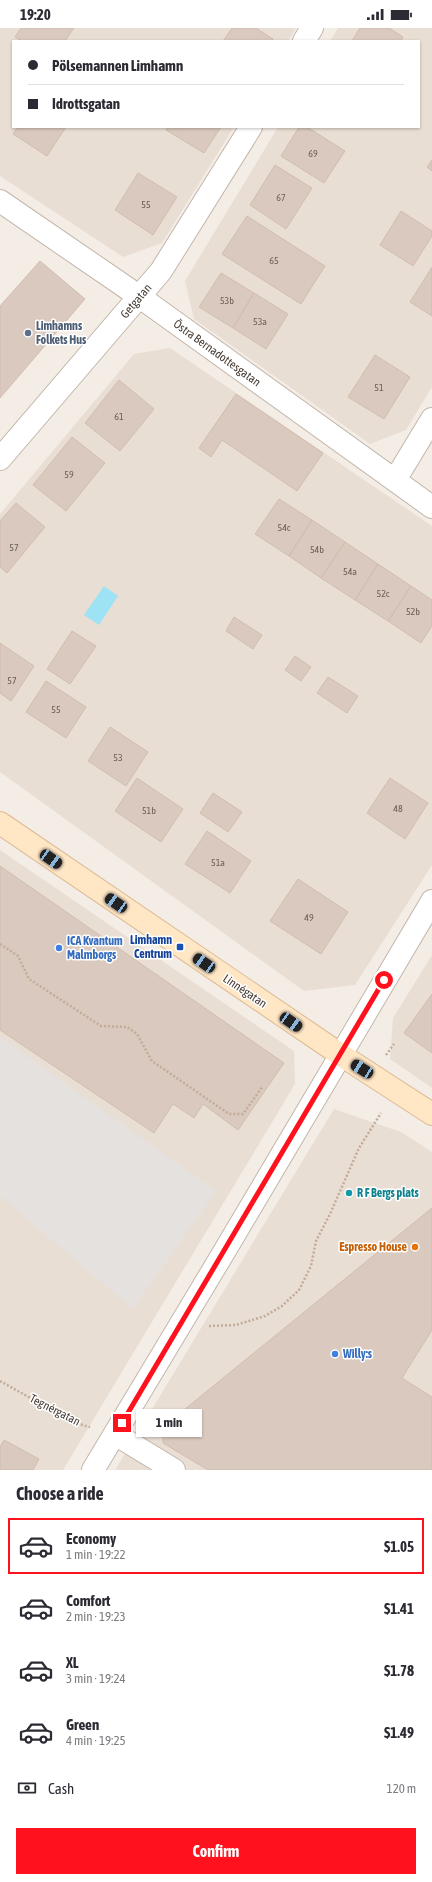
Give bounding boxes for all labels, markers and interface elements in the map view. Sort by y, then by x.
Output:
text: 19:20 [20,6,51,23]
text: Pölsemannen Limhamn [52,57,183,74]
text: Idrottsgatan [52,95,120,112]
house number: 69 [308,148,318,159]
house number: 67 [276,192,286,203]
house number: 55 [141,199,151,210]
house number: 65 [269,255,279,266]
street label: Getgatan [118,281,154,321]
house number: 53b [220,295,234,306]
house number: 53a [253,316,267,327]
street label: Östra Bernadottesgatan [171,317,263,389]
place label: Limhamns Folkets Hus [36,319,87,347]
marker: Limhamns Folkets Hus [23,328,33,338]
house number: 51 [374,382,384,393]
house number: 61 [114,411,124,422]
house number: 59 [64,469,74,480]
house number: 54c [277,522,291,533]
house number: 57 [9,542,19,553]
house number: 54b [310,544,324,555]
house number: 54a [343,566,357,577]
house number: 52c [376,588,390,599]
house number: 52b [406,606,420,617]
house number: 57 [7,675,17,686]
house number: 55 [51,704,61,715]
house number: 53 [113,752,123,763]
house number: 48 [393,803,403,814]
house number: 51b [142,805,156,816]
car [38,847,64,871]
house number: 51a [211,857,225,868]
car [103,891,129,915]
house number: 49 [304,912,314,923]
place label: Limhamn Centrum [130,933,172,961]
place label: ICA Kvantum Malmborgs [67,934,123,962]
marker: Limhamn Centrum [175,942,185,952]
marker: ICA Kvantum Malmborgs [54,943,64,953]
car [191,951,217,975]
street label: Linnégatan [220,971,270,1011]
route start [375,971,393,989]
car [278,1010,304,1034]
car [349,1058,375,1080]
place label: R F Bergs plats [357,1186,419,1200]
marker: R F Bergs plats [344,1188,354,1198]
place label: Espresso House [339,1240,408,1254]
marker: Espresso House [410,1242,420,1252]
place label: Willy:s [342,1347,373,1361]
marker: Willy:s [330,1349,340,1359]
street label: Tegnérgatan [27,1391,83,1429]
callout: 1 min [136,1409,202,1437]
route end [113,1414,131,1432]
text: 1 min [156,1415,182,1430]
text: Choose a ride [16,1483,104,1504]
icon: car [18,1528,54,1564]
text: Economy [66,1530,116,1547]
text: $1.05 [384,1538,414,1555]
text: 1 min · 19:22 [66,1547,126,1562]
icon: car [18,1590,54,1626]
text: Comfort [66,1592,110,1609]
text: $1.41 [384,1600,414,1617]
text: 2 min · 19:23 [66,1609,126,1624]
icon: car [18,1652,54,1688]
text: XL [66,1654,79,1671]
text: $1.78 [384,1662,414,1679]
text: 3 min · 19:24 [66,1671,126,1686]
icon: car [18,1714,54,1750]
text: Green [66,1716,99,1733]
text: $1.49 [384,1724,414,1741]
text: 4 min · 19:25 [66,1733,126,1748]
icon: cash [16,1777,38,1799]
text: Cash [48,1780,74,1797]
text: 120 m [387,1781,416,1796]
button: Confirm [16,1828,416,1874]

